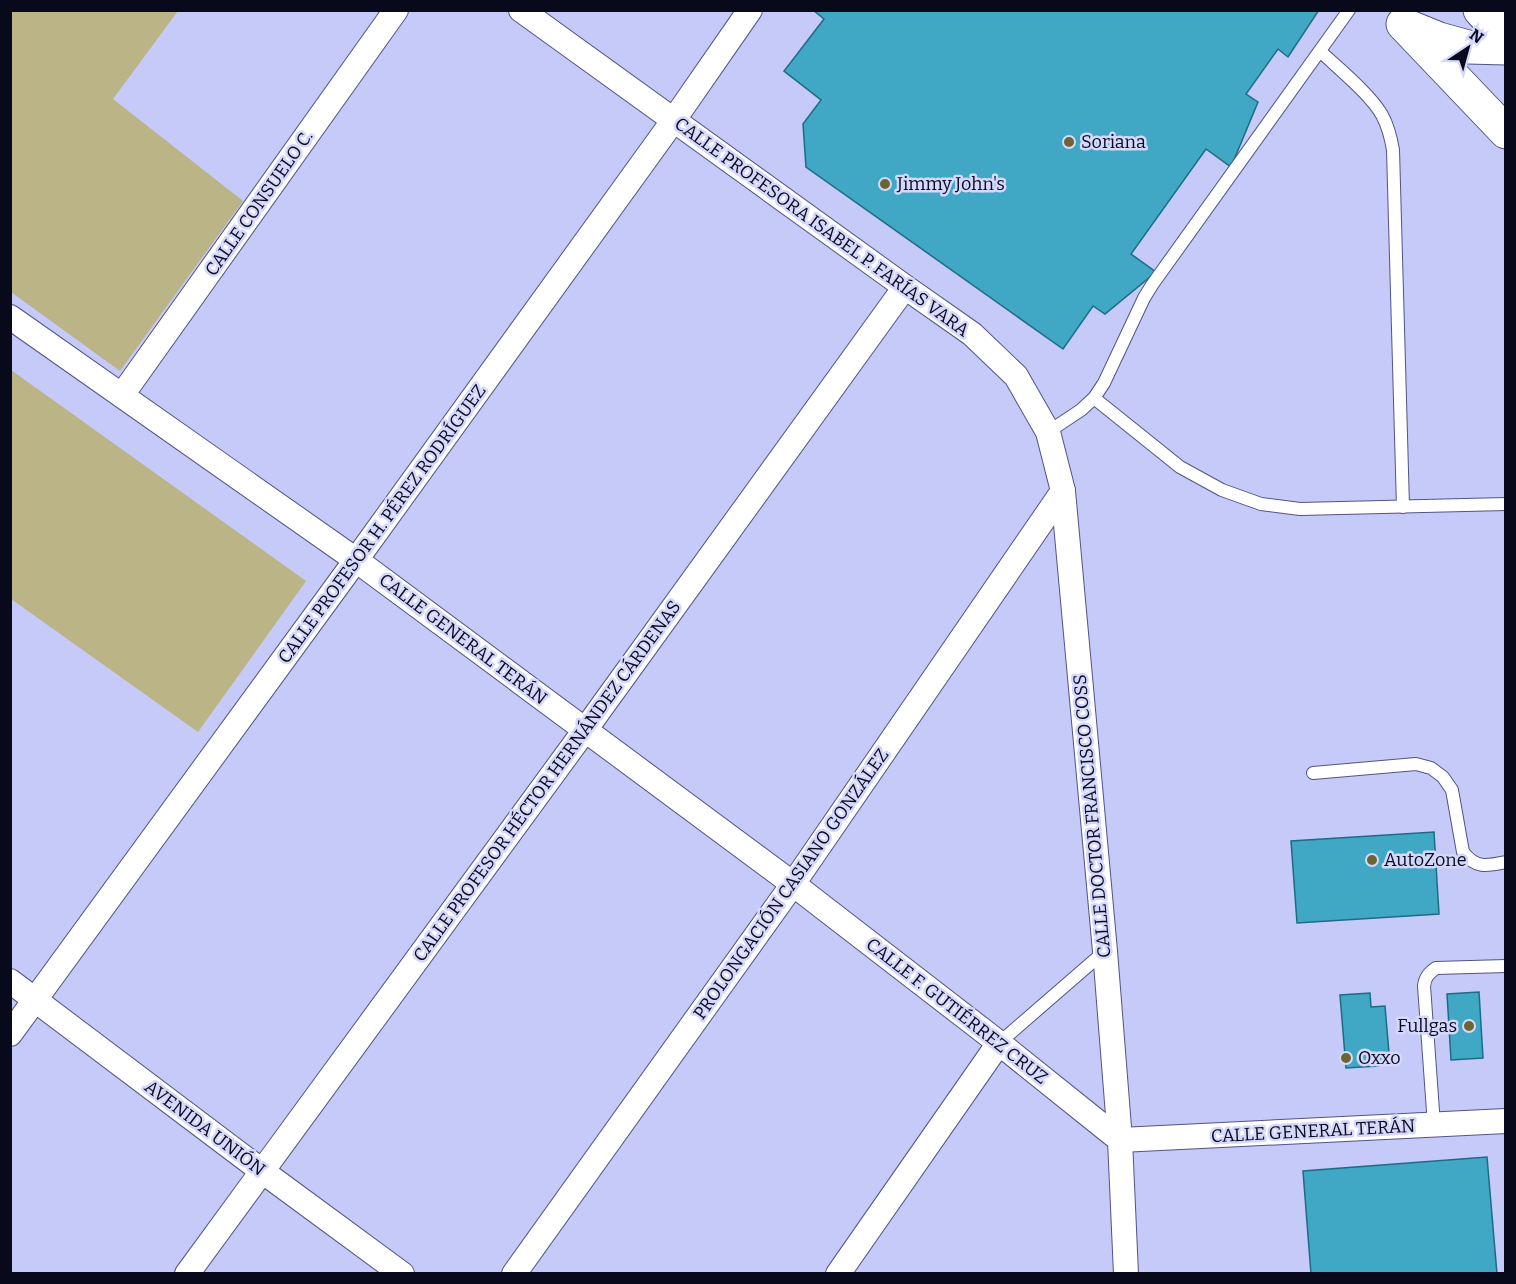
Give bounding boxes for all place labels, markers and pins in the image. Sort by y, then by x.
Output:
place label: Soriana [1081,131,1146,153]
marker: Soriana [1062,135,1076,149]
place label: Jimmy John's [896,173,1005,195]
marker: Jimmy John's [878,177,892,191]
place label: AutoZone [1384,849,1467,871]
marker: AutoZone [1365,853,1379,867]
place label: Fullgas [1397,1015,1457,1037]
marker: Fullgas [1462,1019,1476,1033]
place label: Oxxo [1358,1047,1401,1069]
marker: Oxxo [1339,1051,1353,1065]

